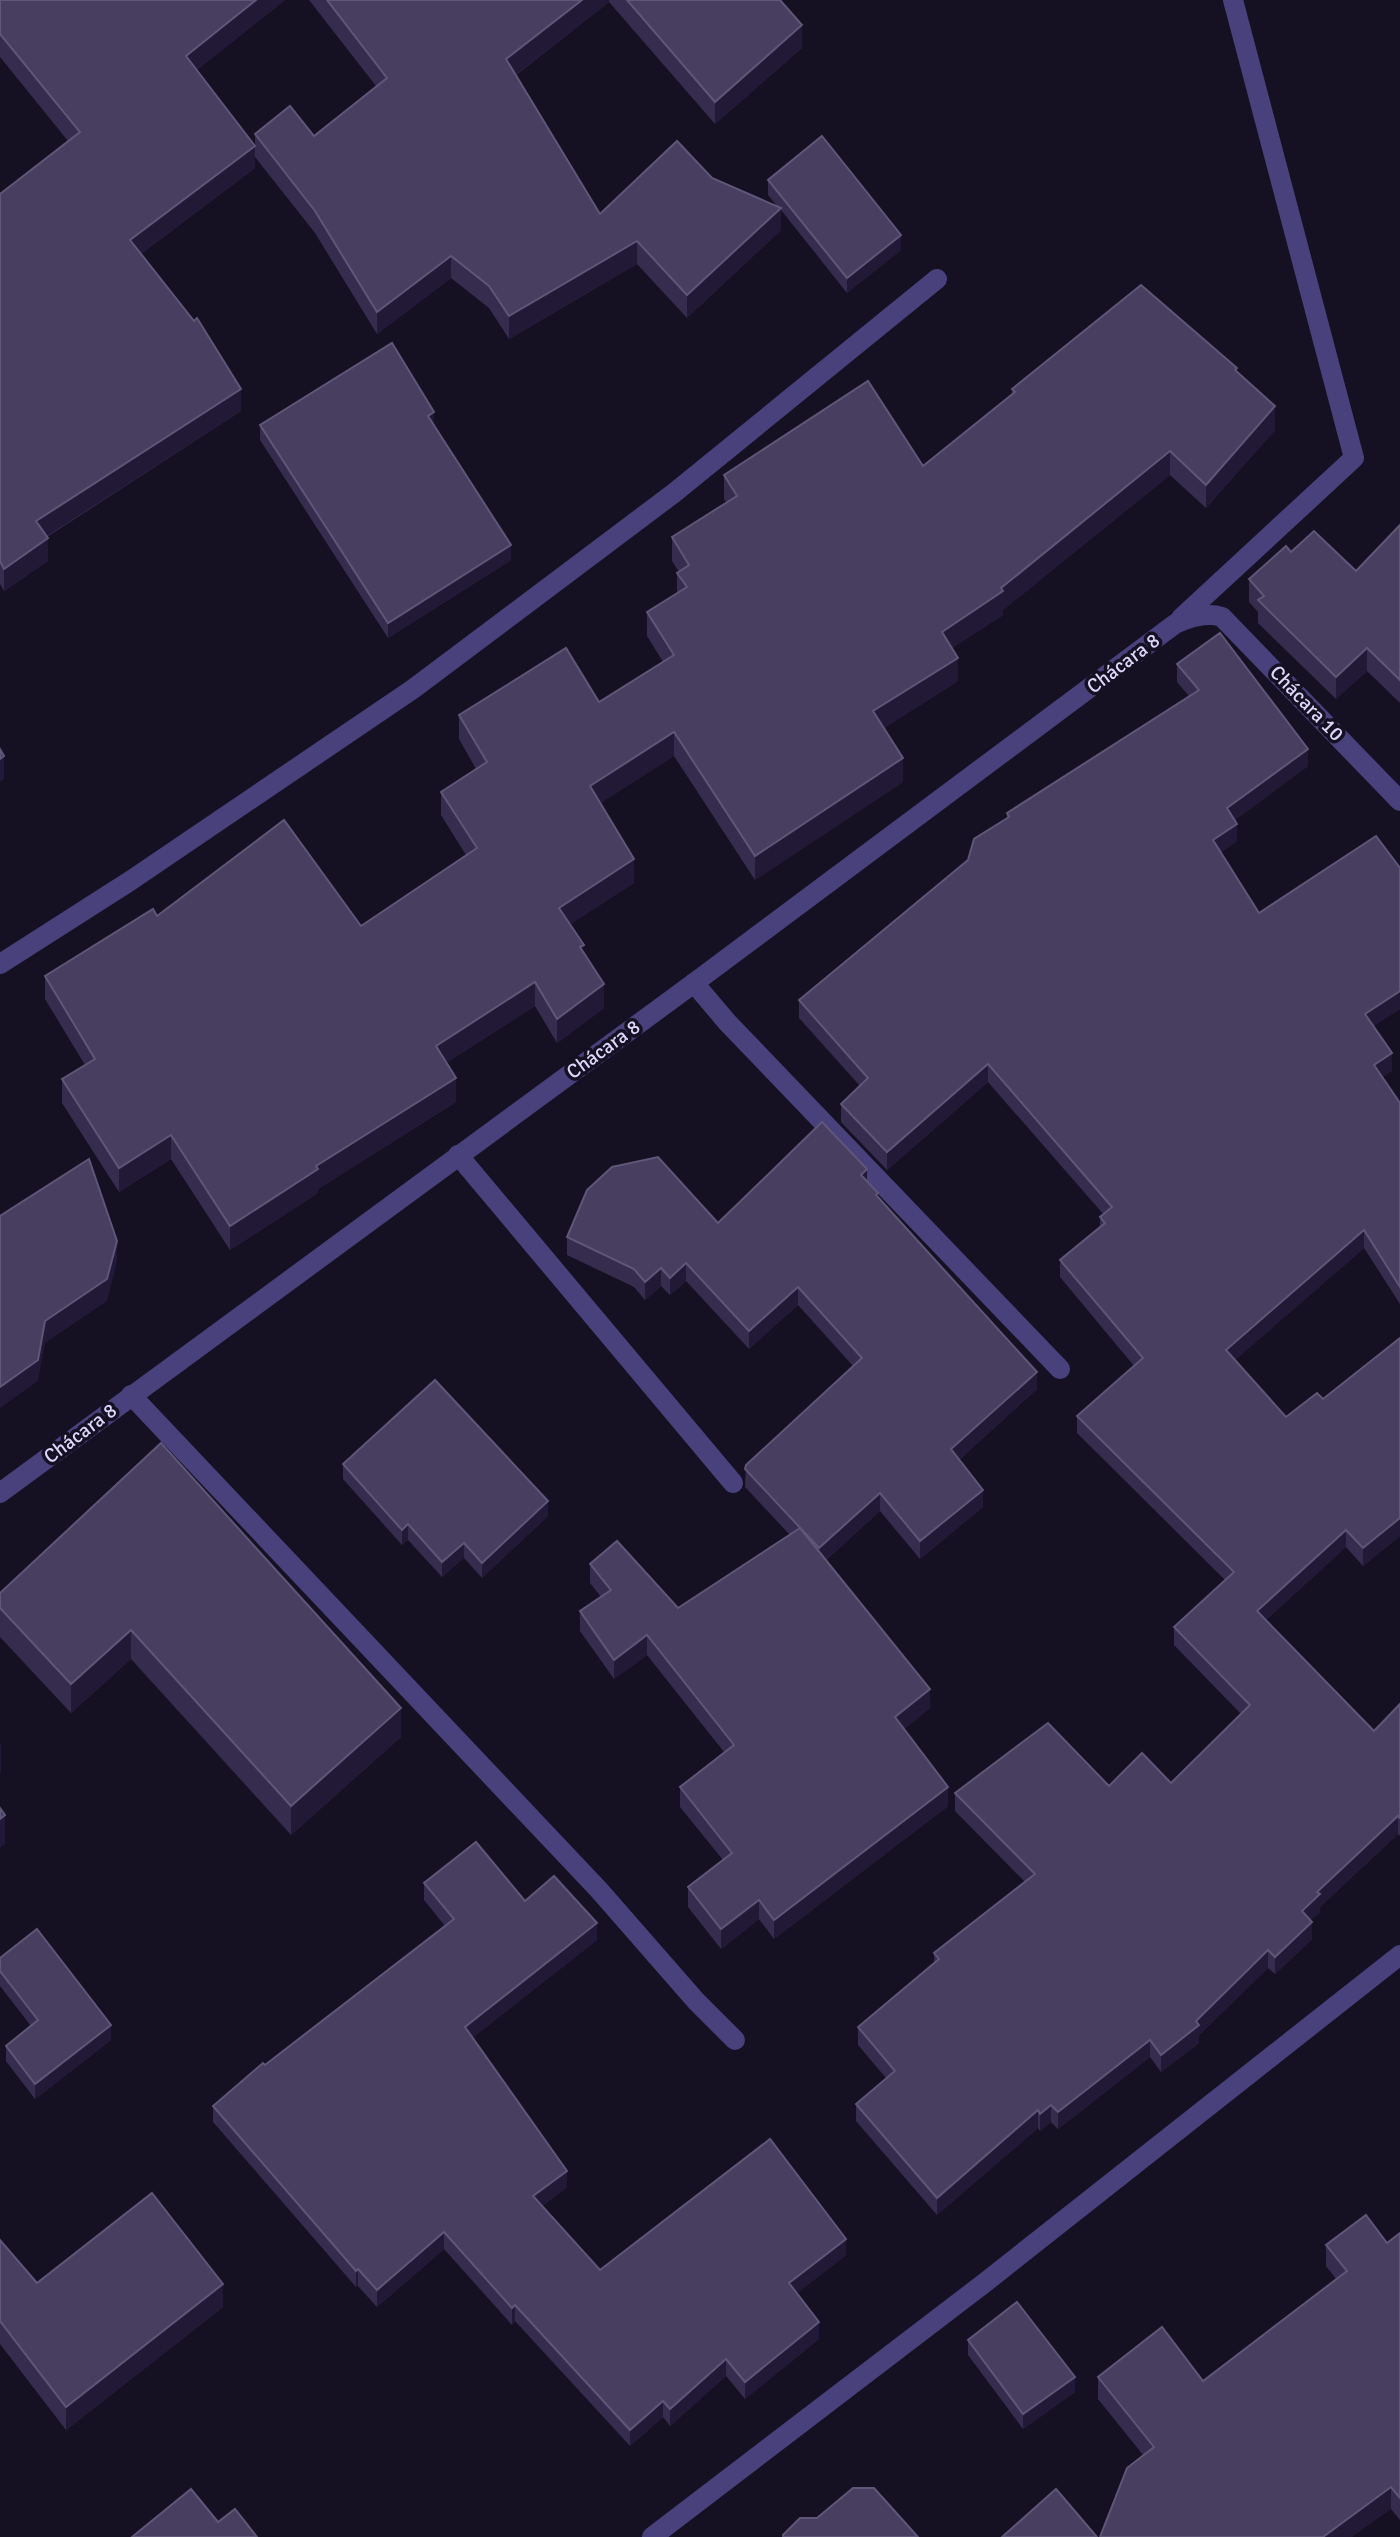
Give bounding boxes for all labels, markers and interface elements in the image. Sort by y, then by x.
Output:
street label: Chácara 8 [1082,628,1165,699]
street label: Chácara 10 [1264,660,1349,747]
street label: Chácara 8 [562,1014,645,1085]
street label: Chácara 8 [39,1398,122,1469]

